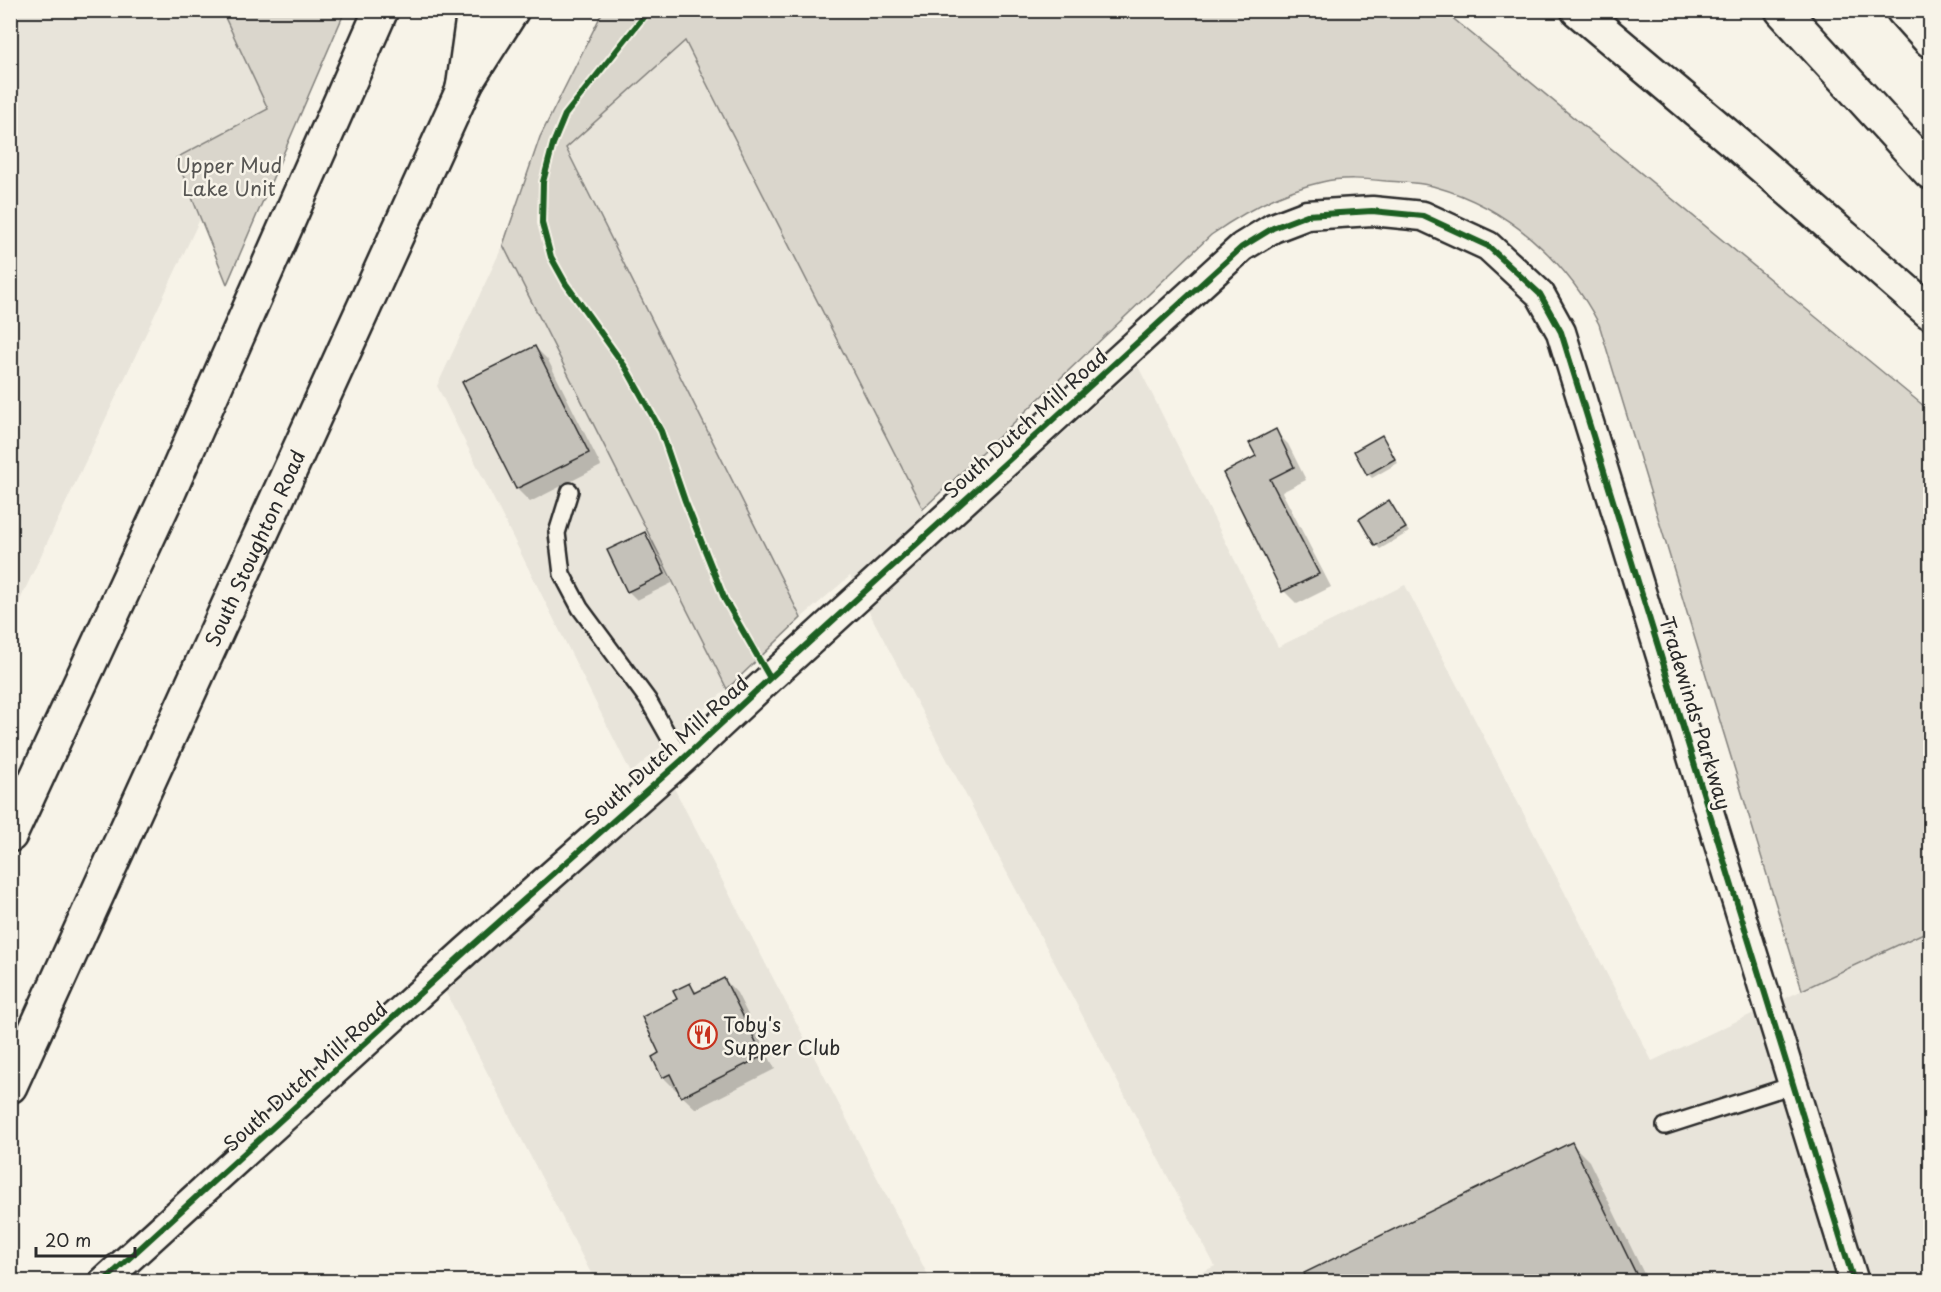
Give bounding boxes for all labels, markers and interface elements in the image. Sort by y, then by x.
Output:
park label: Upper Mud Lake Unit [176,150,282,203]
street label: South Dutch Mill Road [936,341,1114,505]
street label: South Stoughton Road [197,445,312,651]
street label: Tradewinds Parkway [1652,613,1740,813]
street label: South Dutch Mill Road [577,668,755,832]
street label: South Dutch Mill Road [216,994,394,1158]
place label: Toby's Supper Club [723,1009,840,1062]
restaurant icon: Toby's Supper Club [686,1019,718,1051]
scale bar [36,1220,135,1258]
text: 20 m [45,1226,91,1253]

